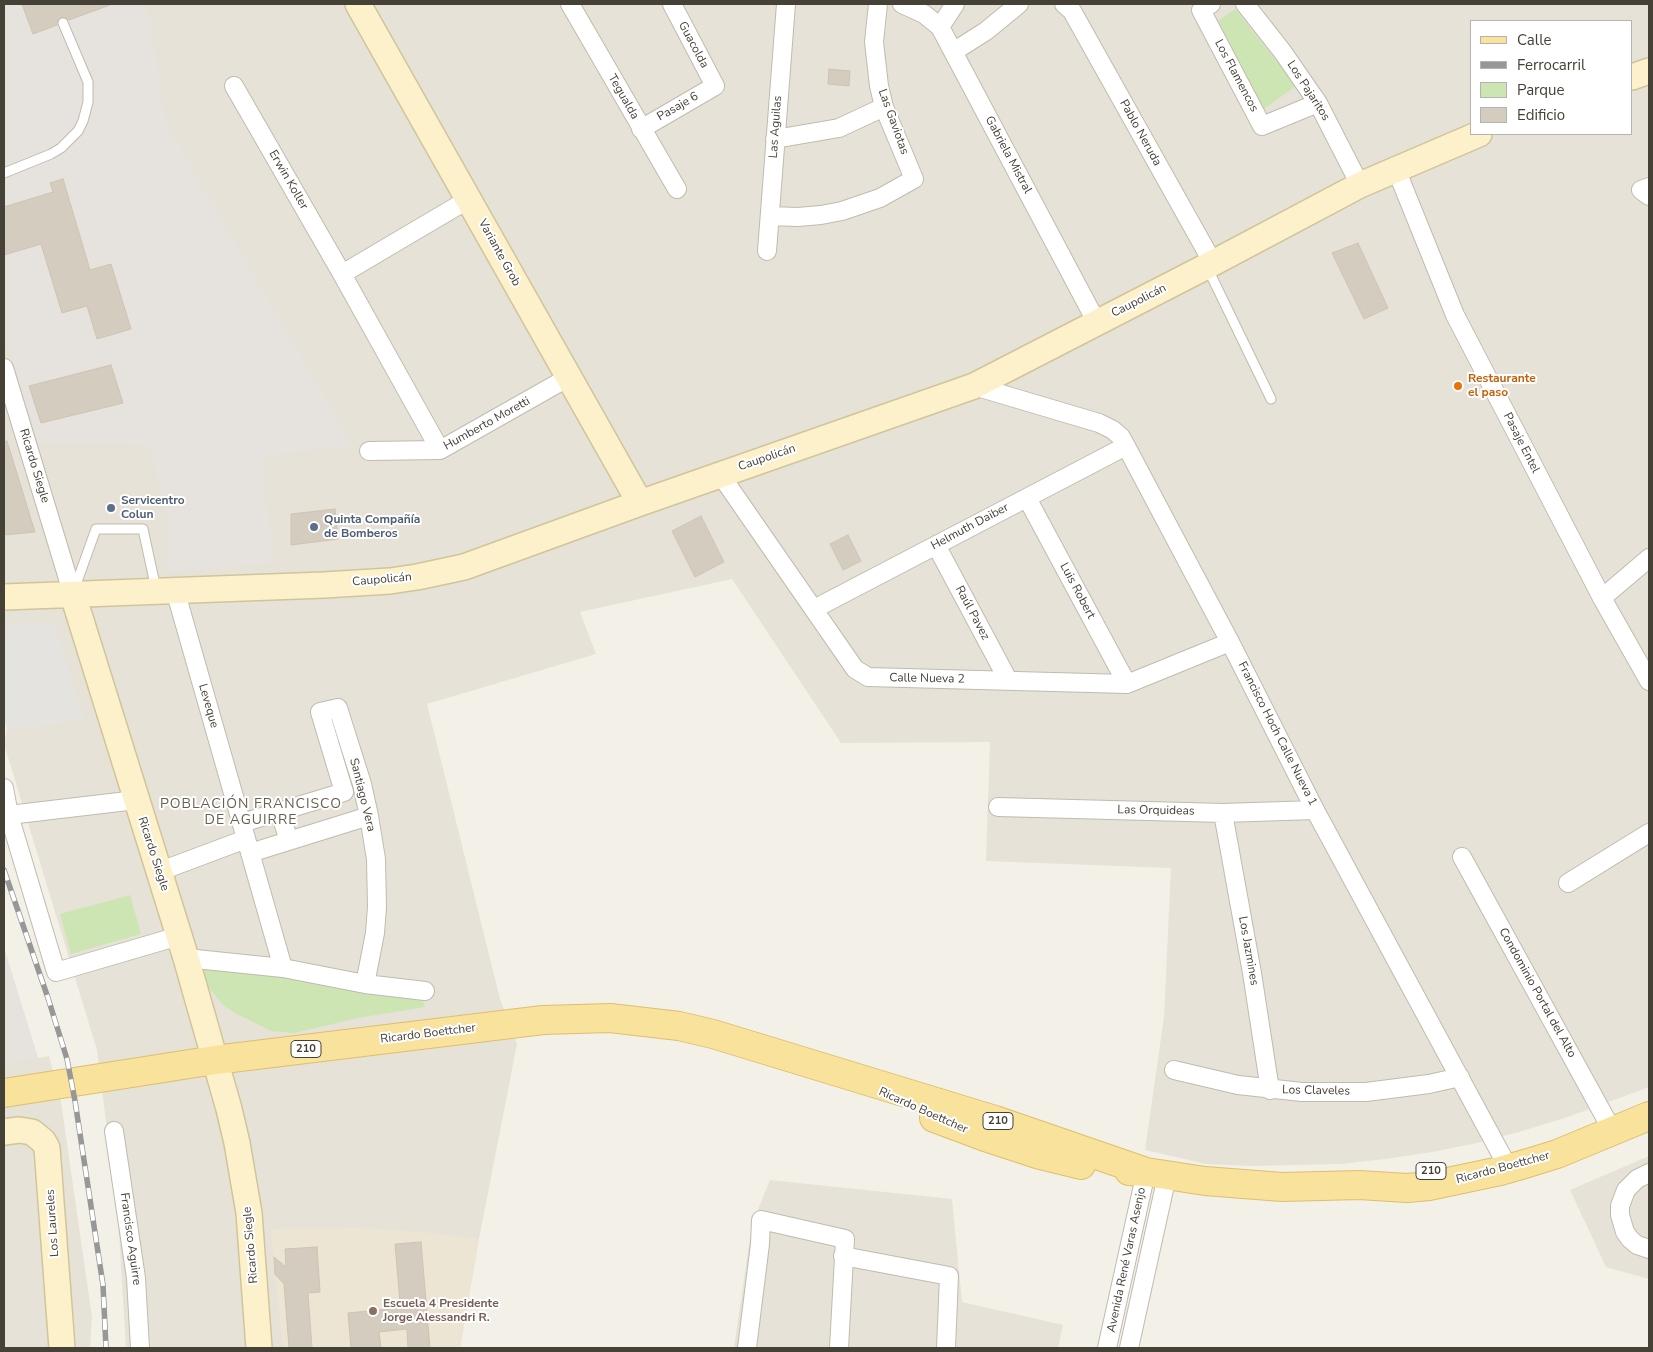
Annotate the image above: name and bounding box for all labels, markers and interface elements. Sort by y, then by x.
street label: Guacolda [675,19,711,71]
legend [1470,20,1633,135]
text: Calle [1517,30,1552,50]
street label: Los Flamencos [1211,37,1261,115]
text: Ferrocarril [1517,55,1585,75]
street label: Los Pajaritos [1283,58,1333,124]
street label: Tegualda [604,72,642,122]
text: Parque [1517,80,1565,100]
street label: Las Gaviotas [874,87,912,157]
street label: Pasaje 6 [655,89,701,125]
street label: Las Aguilas [767,95,785,159]
street label: Pablo Neruda [1116,97,1164,169]
text: Edificio [1517,105,1565,125]
street label: Gabriela Mistral [982,114,1034,196]
street label: Erwin Koller [265,148,311,212]
street label: Variante Grob [475,217,523,289]
street label: Caupolicán [1109,281,1169,321]
place label: Restaurante el paso [1468,372,1536,400]
marker: Restaurante el paso [1452,380,1464,392]
street label: Humberto Moretti [441,394,533,454]
street label: Pasaje Entel [1500,410,1542,476]
street label: Ricardo Siegle [16,427,52,505]
street label: Caupolicán [736,441,798,475]
place label: Servicentro Colun [121,494,185,522]
street label: Helmuth Daiber [929,500,1011,554]
marker: Servicentro Colun [105,502,117,514]
place label: Quinta Compañía de Bomberos [324,513,420,541]
marker: Quinta Compañía de Bomberos [308,521,320,533]
street label: Luis Robert [1056,560,1098,622]
street label: Caupolicán [352,570,412,590]
street label: Raúl Pavez [952,583,992,643]
street label: Francisco Hoch Calle Nueva 1 [1234,660,1320,808]
street label: Calle Nueva 2 [889,671,965,687]
street label: Leveque [195,682,221,730]
street label: Santiago Vera [346,757,378,833]
district label: POBLACIÓN FRANCISCO DE AGUIRRE [158,797,344,830]
street label: Las Orquideas [1117,803,1195,819]
street label: Ricardo Siegle [134,815,172,893]
street label: Los Jazmines [1235,915,1261,987]
street label: Condominio Portal del Alto [1495,926,1579,1060]
street label: Ricardo Boettcher [379,1021,477,1047]
road number: 210 [291,1040,321,1058]
street label: Los Claveles [1282,1083,1350,1099]
street label: Ricardo Boettcher [876,1085,970,1137]
road number: 210 [983,1112,1013,1130]
street label: Ricardo Boettcher [1455,1149,1551,1187]
road number: 210 [1416,1162,1446,1180]
street label: Avenida René Varas Asenjo [1105,1186,1149,1334]
street label: Los Laureles [43,1189,63,1257]
street label: Francisco Aguirre [116,1192,144,1286]
street label: Ricardo Siegle [240,1206,262,1284]
place label: Escuela 4 Presidente Jorge Alessandri R. [383,1297,499,1325]
marker: Escuela 4 Presidente Jorge Alessandri R. [367,1305,379,1317]

